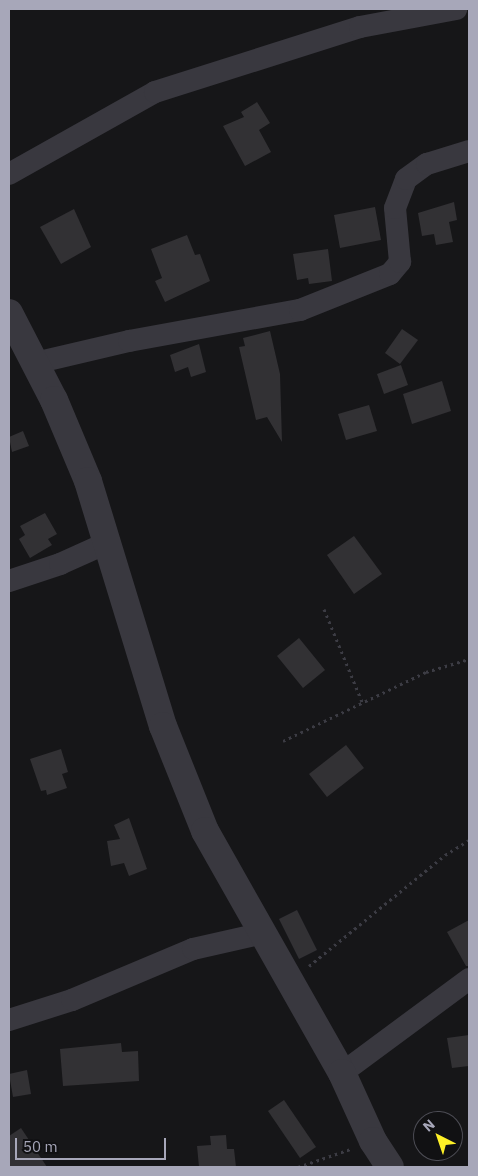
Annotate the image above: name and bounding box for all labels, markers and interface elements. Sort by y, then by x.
north arrow [413,1111,463,1161]
text: N [419,1115,439,1136]
scale bar [18,1128,169,1160]
text: 50 m [23,1137,58,1156]

